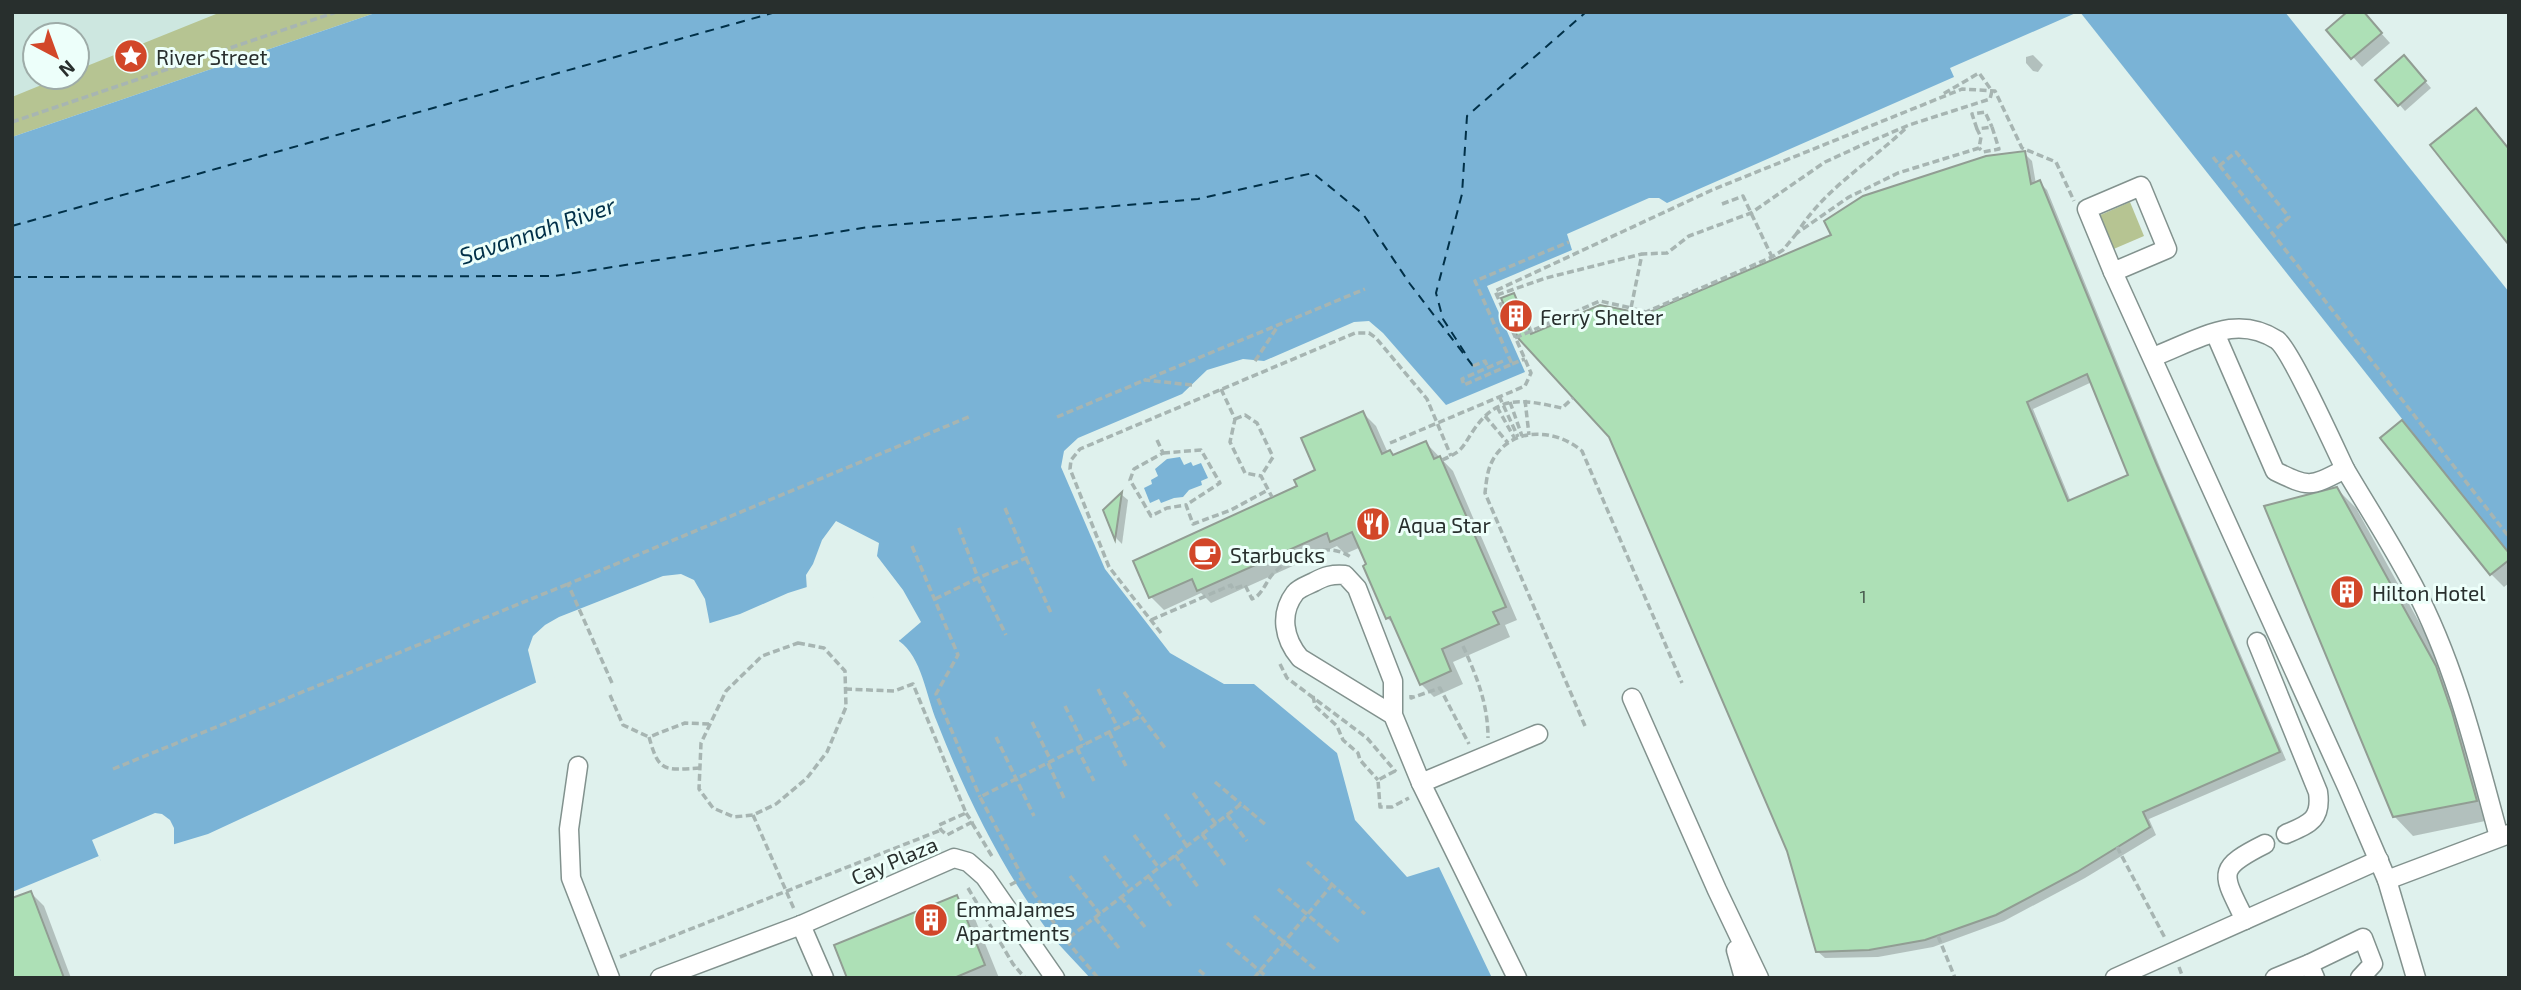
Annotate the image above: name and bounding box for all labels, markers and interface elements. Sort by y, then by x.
north arrow [21,21,91,91]
place icon: River Street [112,37,150,75]
place label: River Street [156,44,268,69]
text: N [55,56,80,82]
water label: Savannah River [455,190,620,270]
building icon: Ferry Shelter [1497,297,1535,335]
place label: Ferry Shelter [1540,304,1664,329]
restaurant icon: Aqua Star [1354,505,1392,543]
place label: Aqua Star [1398,512,1491,537]
cafe icon: Starbucks [1186,535,1224,573]
place label: Starbucks [1230,542,1325,567]
building icon: Hilton Hotel [2328,573,2366,611]
place label: Hilton Hotel [2372,580,2486,605]
house number: 1 [1859,585,1867,607]
street label: Cay Plaza [847,831,941,889]
place label: EmmaJames Apartments [956,896,1075,945]
building icon: EmmaJames Apartments [912,901,950,939]

